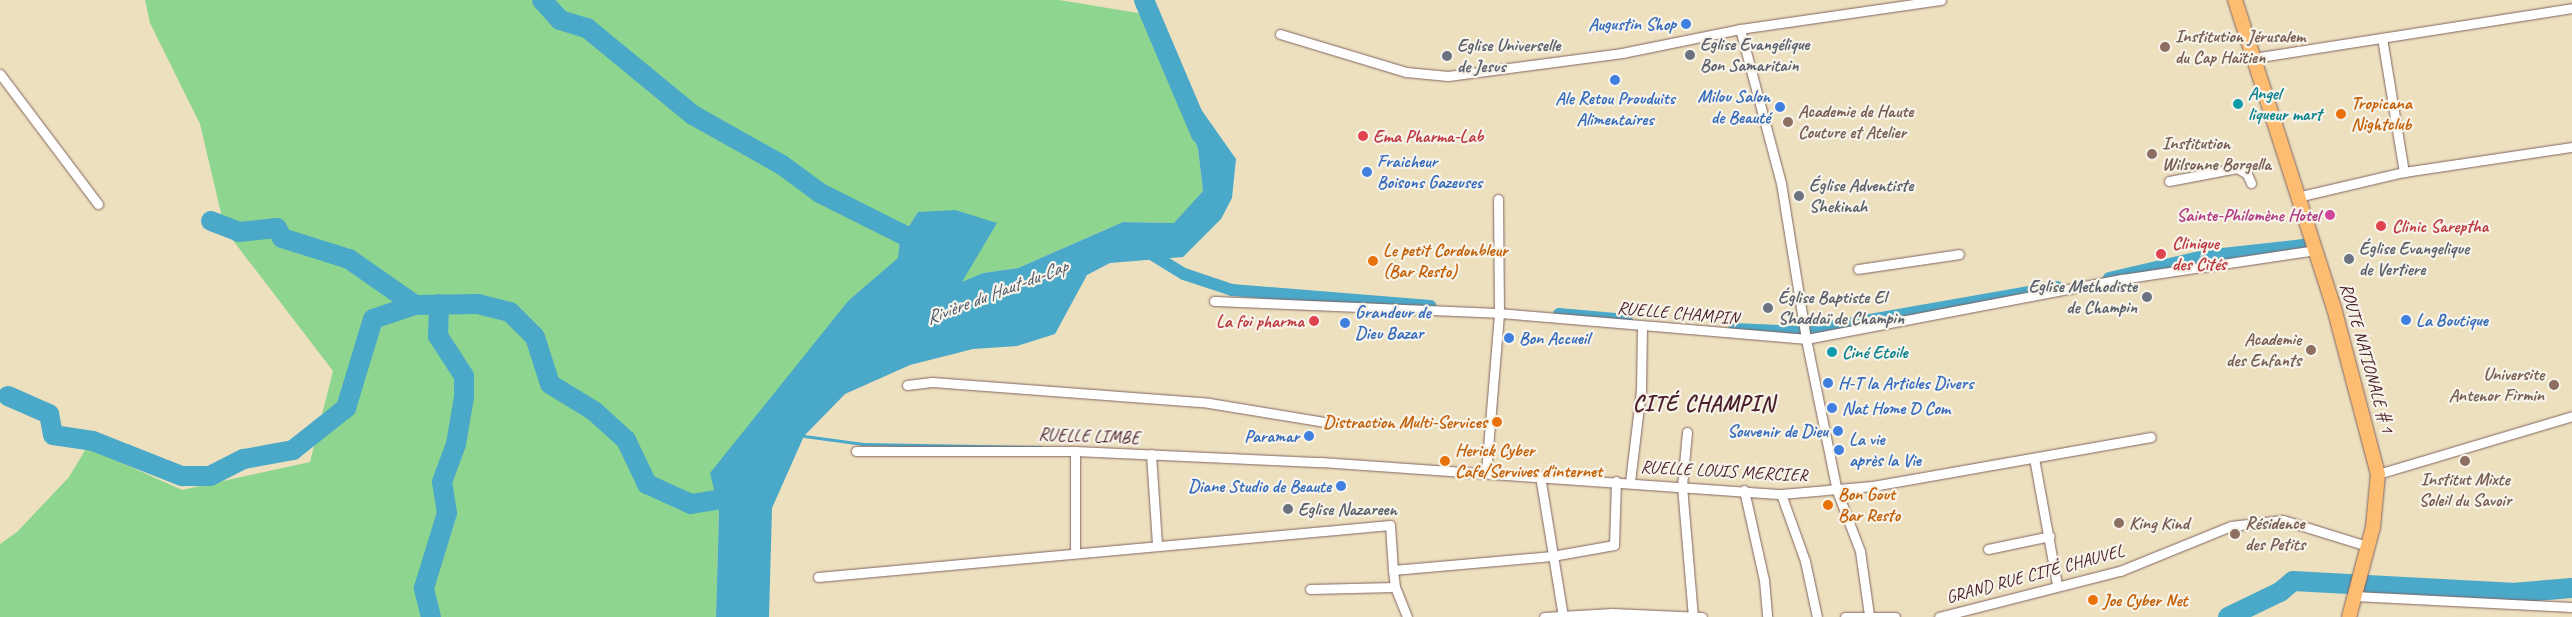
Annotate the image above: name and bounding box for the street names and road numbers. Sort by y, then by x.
street label: ROUTE NATIONALE # 1 [2335,280,2399,436]
street label: RUELLE CHAMPIN [1616,297,1740,329]
street label: RUELLE LIMBE [1038,423,1140,449]
street label: RUELLE LOUIS MERCIER [1640,456,1808,486]
street label: GRAND RUE CITÉ CHAUVEL [1943,540,2127,608]

